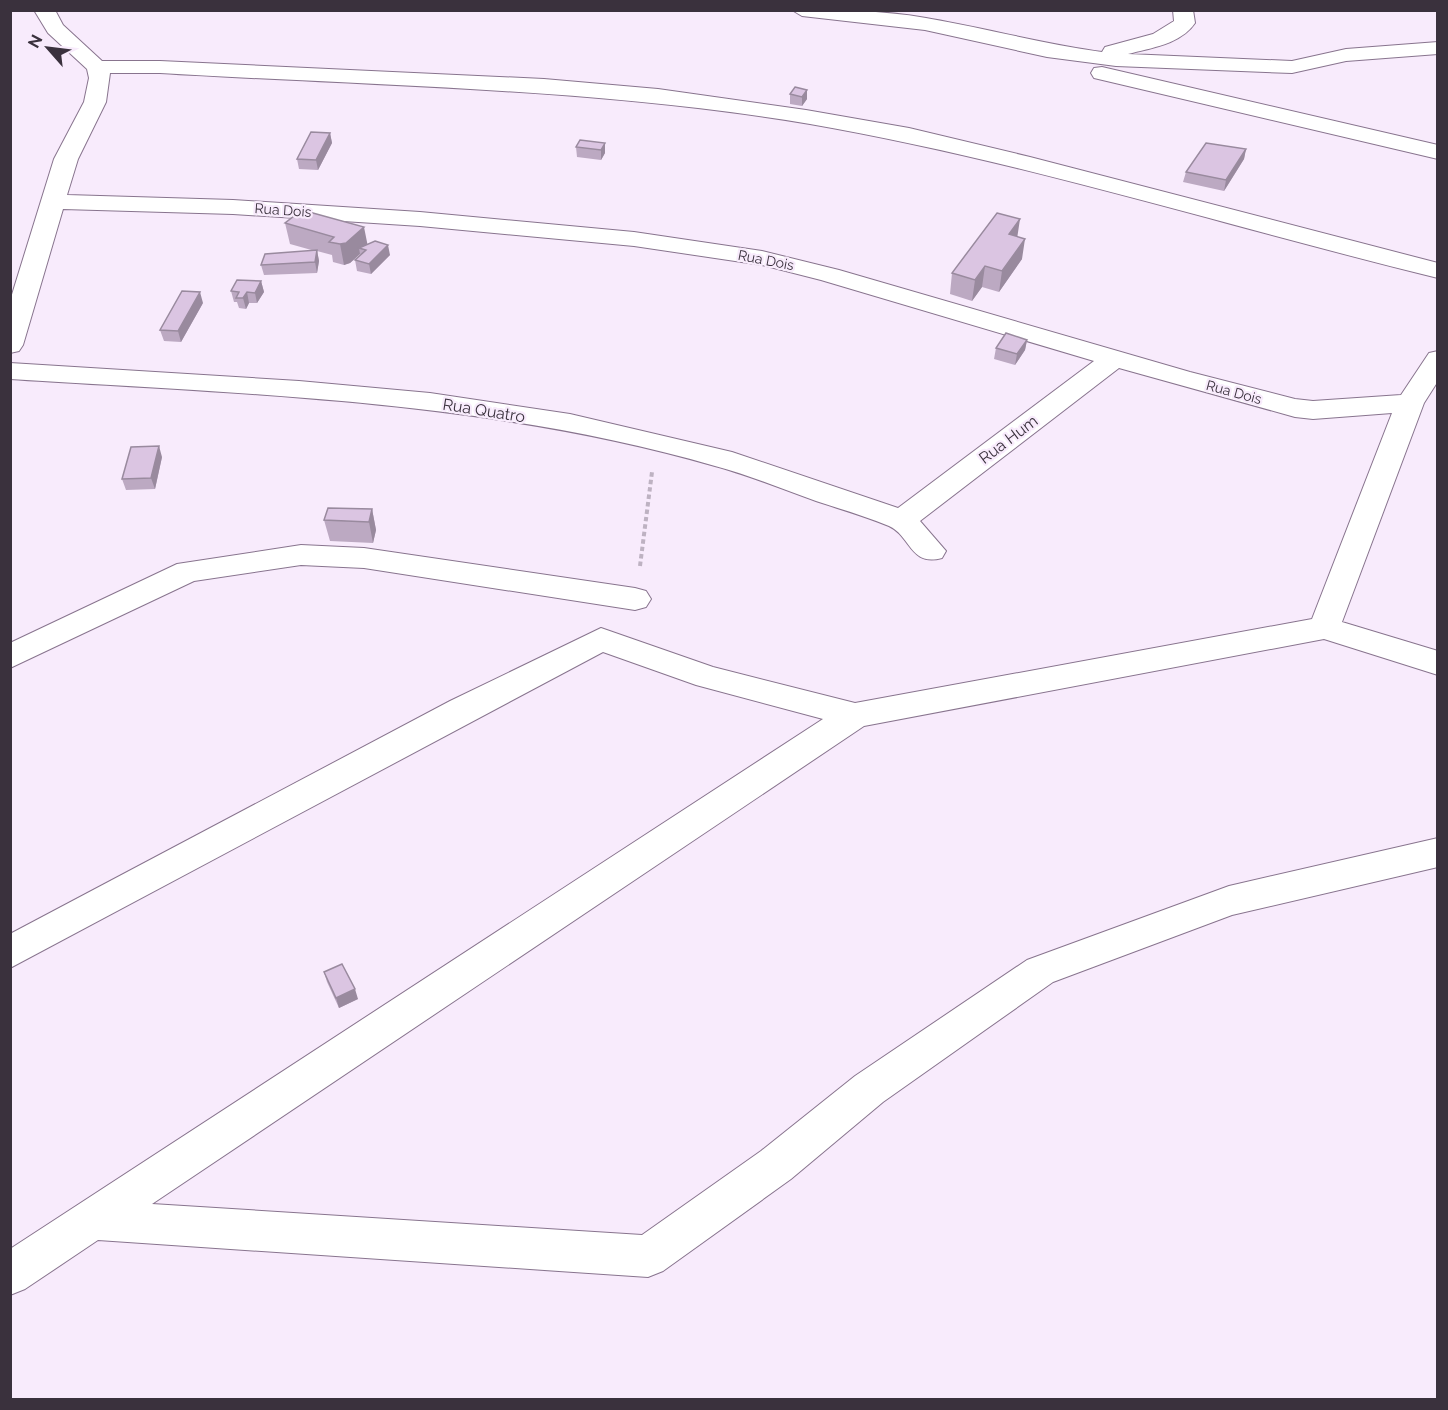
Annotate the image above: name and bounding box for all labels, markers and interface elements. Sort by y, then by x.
north arrow [18,18,78,78]
text: N [24,31,46,51]
street label: Rua Dois [254,200,312,220]
street label: Rua Dois [737,247,796,273]
street label: Rua Dois [1205,377,1264,407]
street label: Rua Quatro [441,395,526,426]
street label: Rua Hum [975,411,1041,468]

